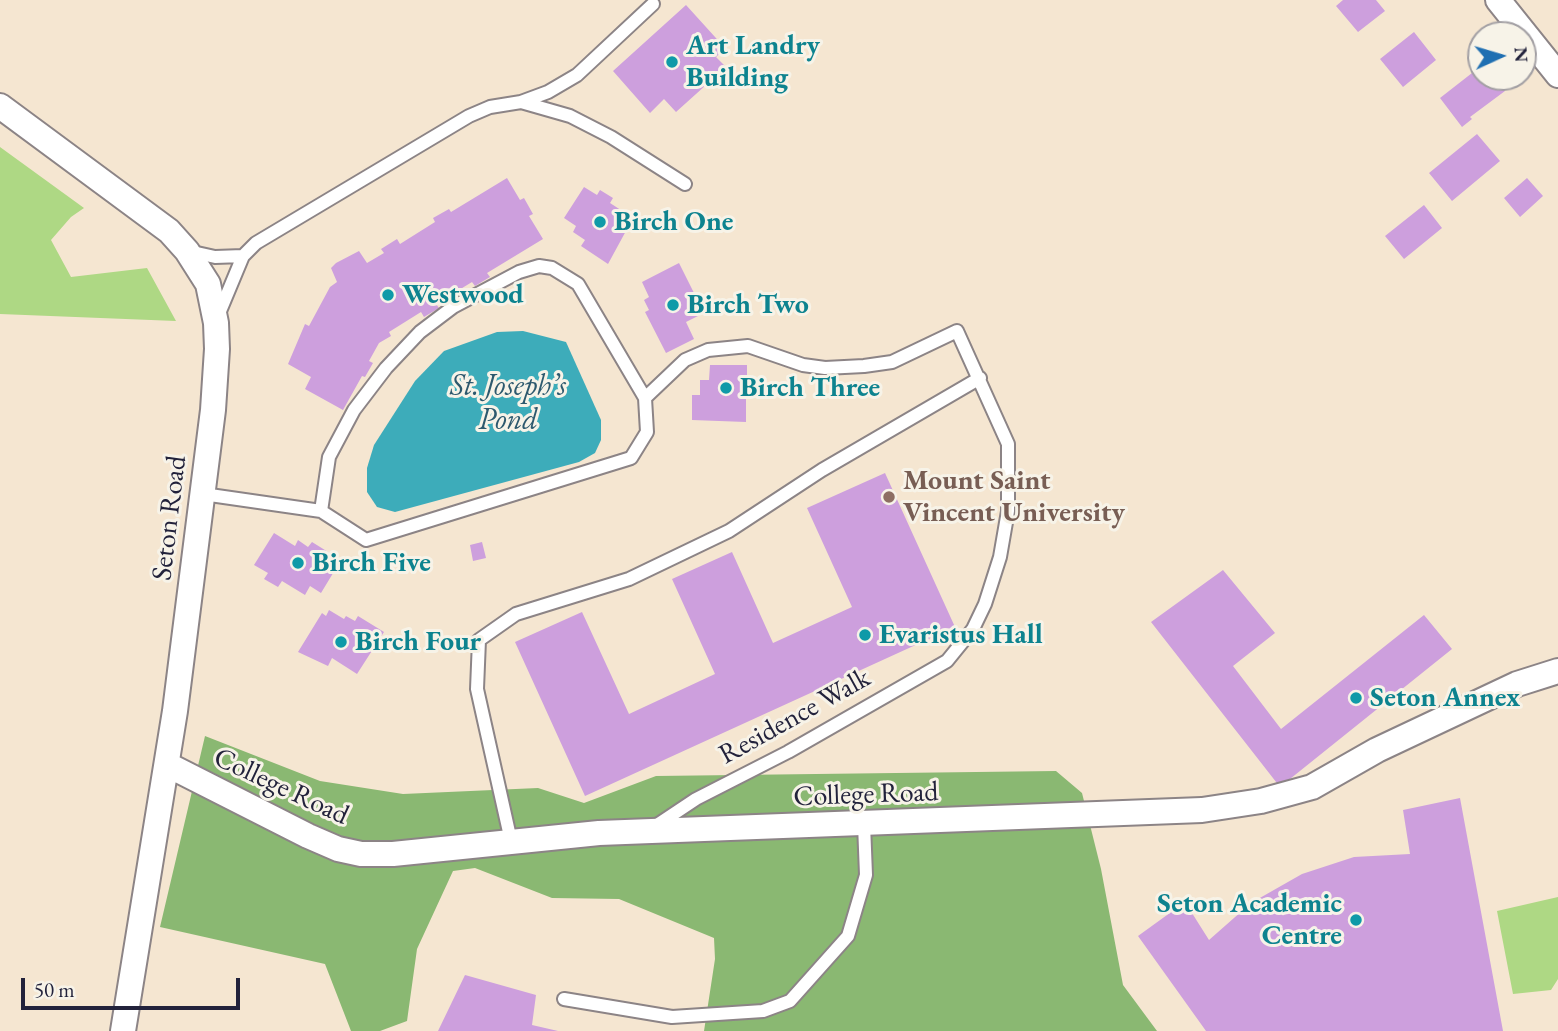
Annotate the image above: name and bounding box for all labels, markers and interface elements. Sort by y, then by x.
north arrow [1467,21,1537,91]
place label: Art Landry Building [686,29,820,95]
text: N [1508,46,1534,63]
marker: Art Landry Building [664,54,680,70]
place label: Birch One [614,205,733,239]
marker: Birch One [592,214,608,230]
place label: Westwood [402,278,524,312]
marker: Westwood [380,287,396,303]
place label: Birch Two [687,288,809,322]
marker: Birch Two [665,297,681,313]
water label: St. Joseph’s Pond [450,369,566,440]
place label: Birch Three [740,371,880,405]
marker: Birch Three [718,380,734,396]
street label: Seton Road [146,454,194,582]
place label: Mount Saint Vincent University [903,464,1125,530]
marker: Mount Saint Vincent University [881,489,897,505]
place label: Birch Five [312,546,431,580]
marker: Birch Five [290,555,306,571]
place label: Evaristus Hall [879,618,1043,652]
place label: Birch Four [355,625,481,659]
marker: Evaristus Hall [857,627,873,643]
marker: Birch Four [333,634,349,650]
street label: Residence Walk [713,662,877,772]
place label: Seton Annex [1370,681,1520,715]
marker: Seton Annex [1348,690,1364,706]
street label: College Road [208,741,354,833]
street label: College Road [793,776,939,814]
place label: Seton Academic Centre [1157,887,1342,953]
marker: Seton Academic Centre [1348,912,1364,928]
scale bar [24,964,243,1008]
text: 50 m [34,976,75,1003]

